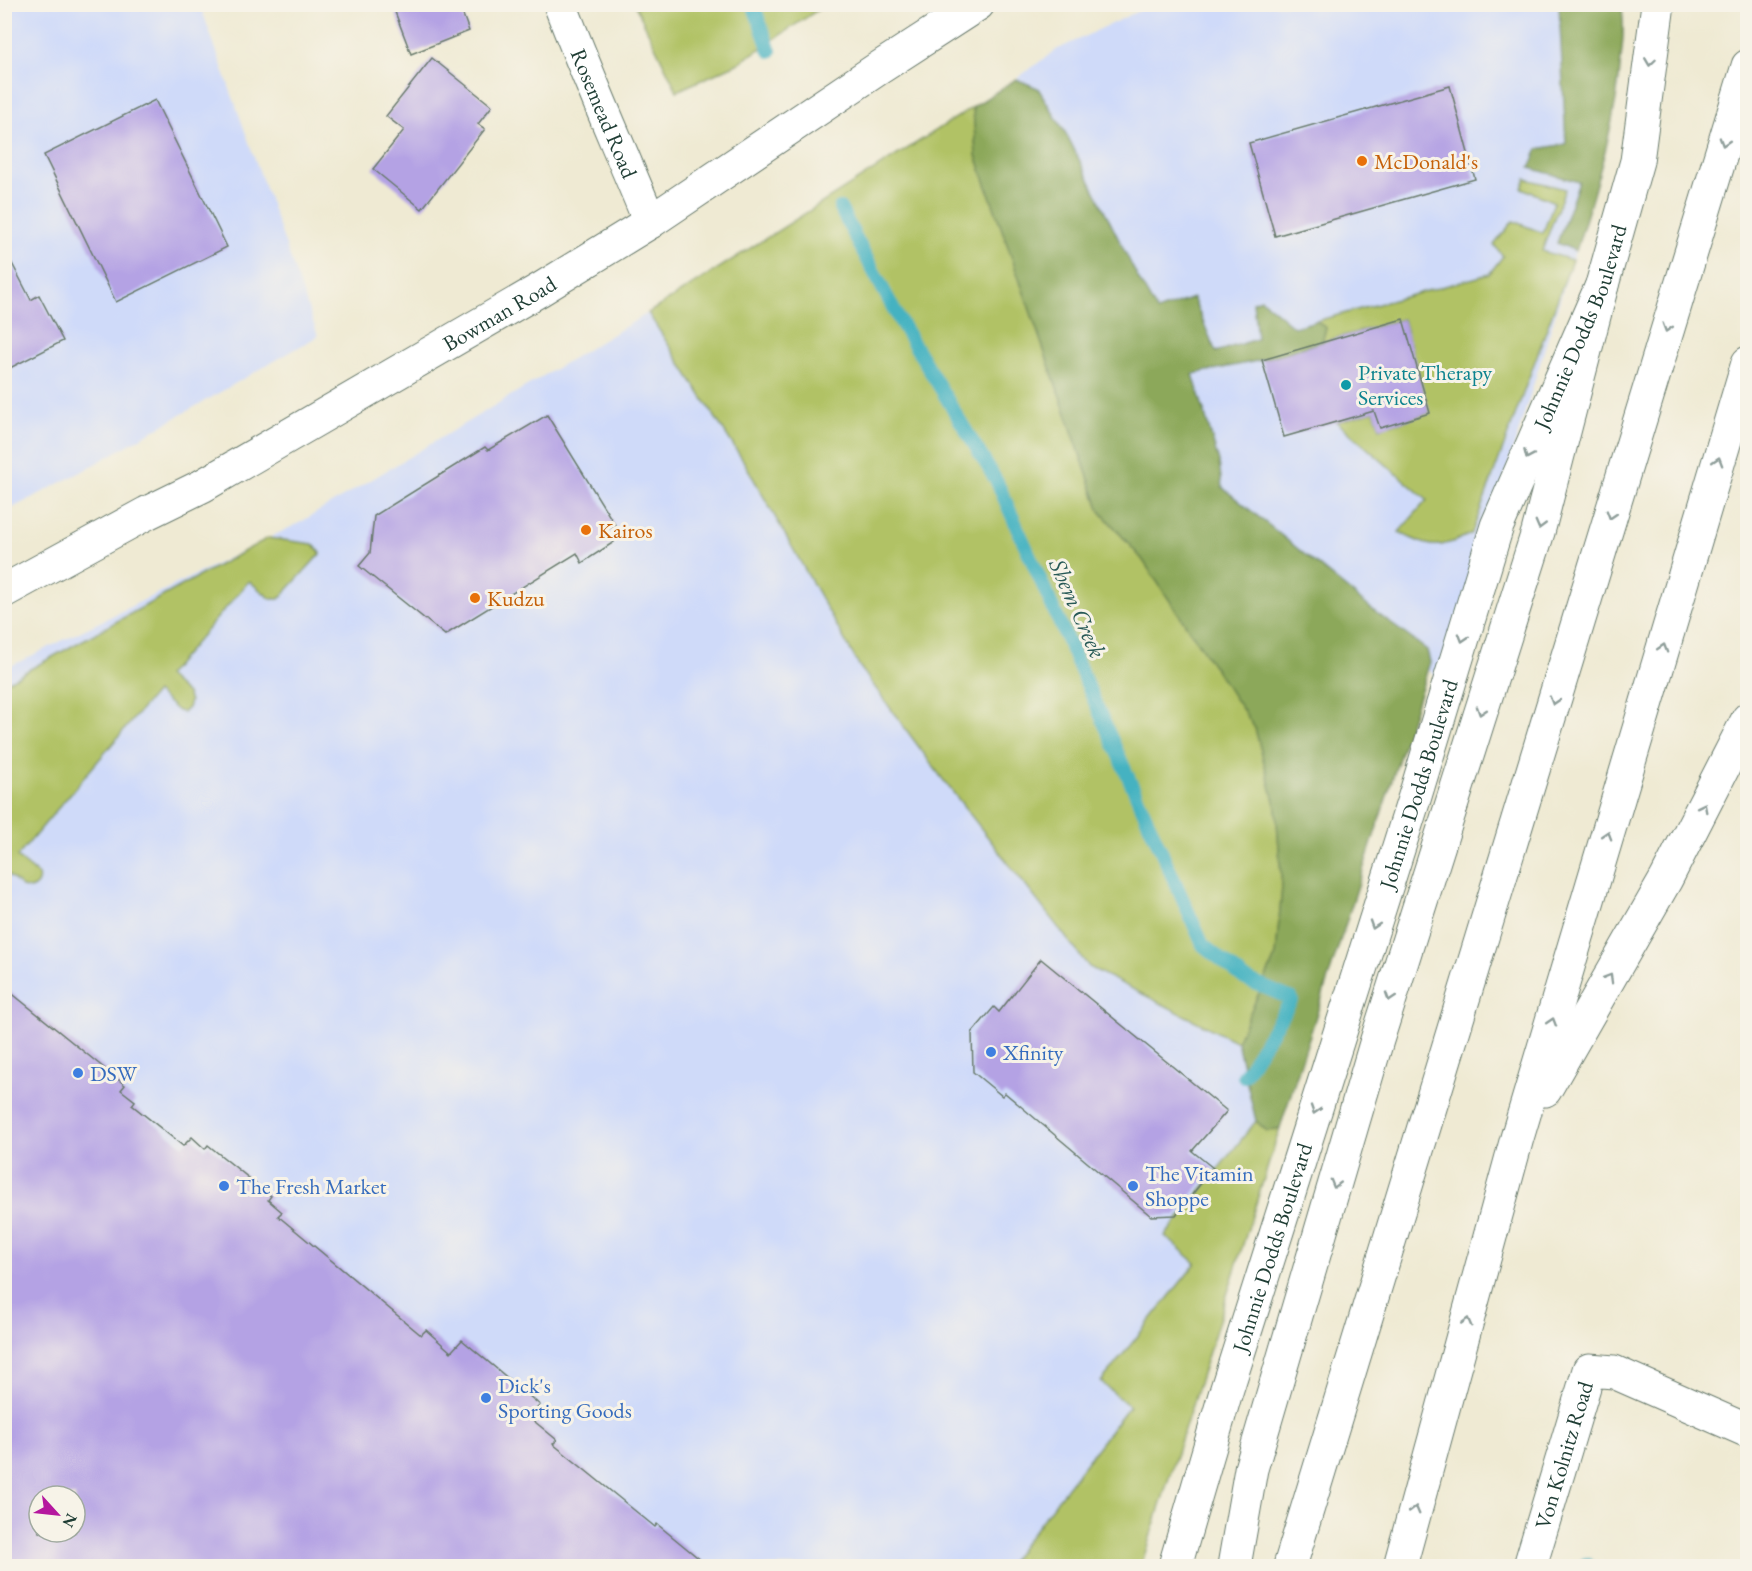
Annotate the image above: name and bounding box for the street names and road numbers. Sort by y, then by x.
street label: Rosemead Road [564,44,645,183]
street label: Johnnie Dodds Boulevard [1526,220,1633,435]
street label: Bowman Road [437,268,562,358]
street label: Johnnie Dodds Boulevard [1371,675,1464,894]
street label: Johnnie Dodds Boulevard [1224,1138,1319,1358]
street label: Von Kolnitz Road [1527,1377,1600,1532]

